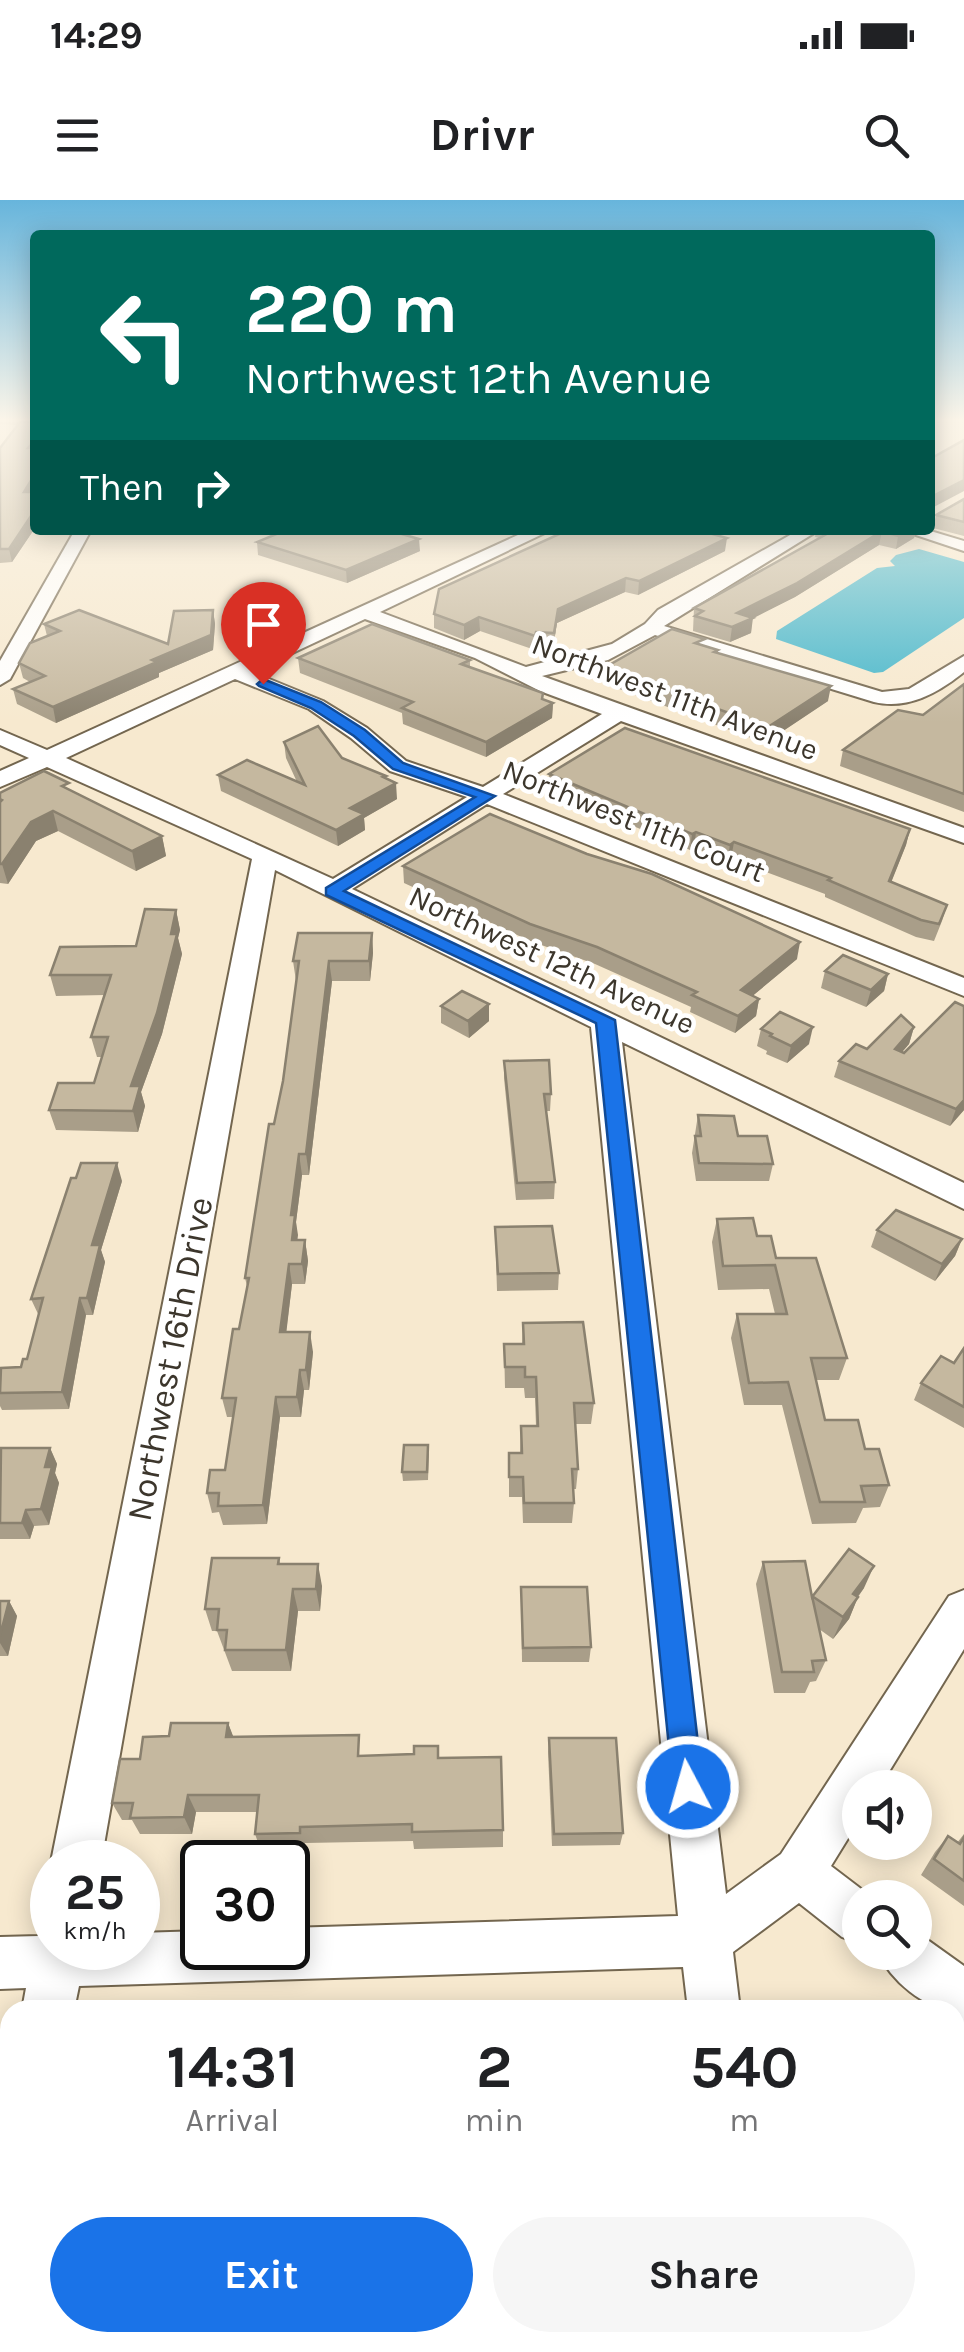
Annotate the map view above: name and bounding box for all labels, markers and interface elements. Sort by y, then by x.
text: 14:29 [50,13,143,58]
icon: menu [50,108,105,163]
icon: search [859,108,914,163]
text: Drivr [430,109,534,161]
text: 220 m [245,268,458,350]
icon: left [80,270,210,400]
text: Northwest 12th Avenue [245,352,712,404]
icon: right [184,460,239,515]
text: Then [80,465,164,510]
pin [221,582,306,685]
icon: arrive [236,597,291,652]
street label: Northwest 11th Avenue [527,626,823,768]
street label: Northwest 11th Court [498,752,770,890]
street label: Northwest 12th Avenue [403,878,701,1042]
street label: Northwest 16th Drive [118,1194,222,1524]
position arrow [636,1735,740,1839]
map controls [842,1770,932,1970]
button: sound [842,1770,932,1860]
speed limit sign: 30 [180,1840,310,1970]
text: 25 [65,1863,125,1922]
button: search [842,1880,932,1970]
text: km/h [63,1916,127,1945]
text: 14:31 [166,2032,298,2102]
text: 2 [476,2032,512,2102]
text: 540 [690,2032,799,2102]
text: Arrival [186,2102,279,2139]
text: min [465,2102,524,2139]
text: m [729,2102,759,2139]
button: Exit [50,2217,473,2332]
button: Share [493,2217,915,2332]

